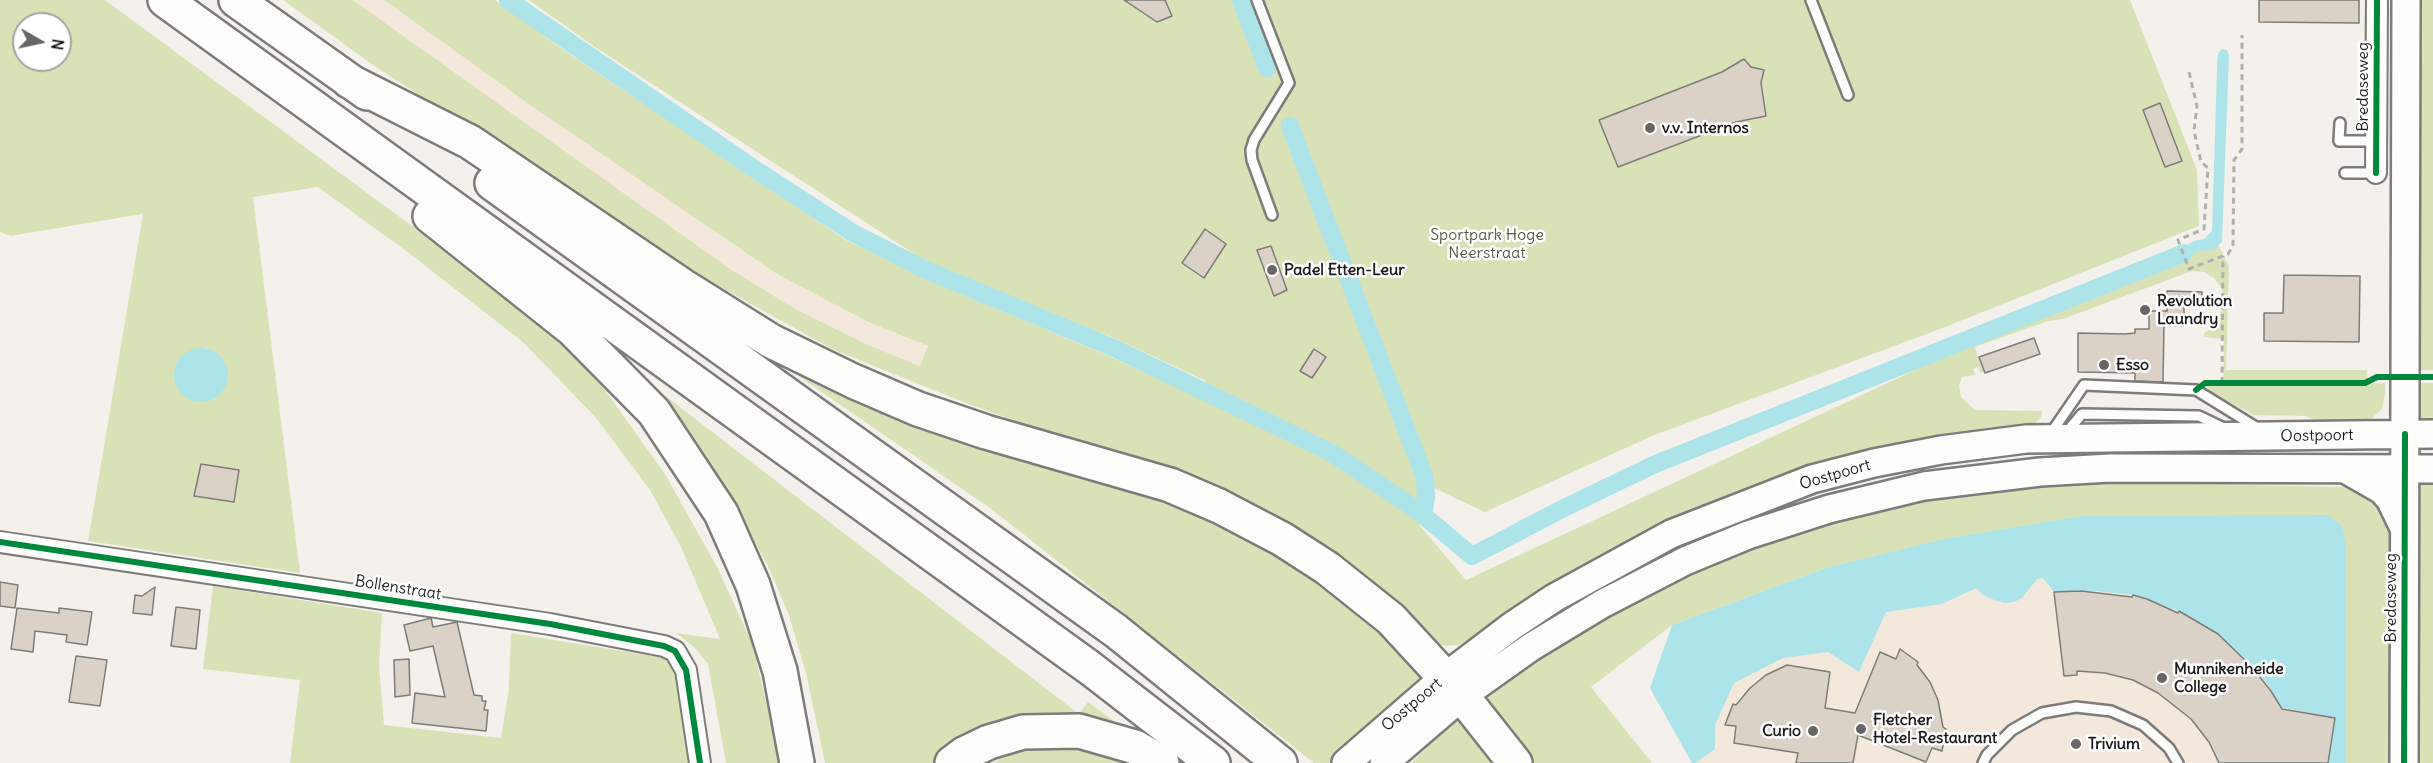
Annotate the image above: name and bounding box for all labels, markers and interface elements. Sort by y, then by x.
north arrow [12,12,72,72]
text: N [47,37,69,52]
street label: Bredaseweg [2353,42,2373,132]
place label: v.v. Internos [1662,118,1749,138]
marker: v.v. Internos [1643,121,1657,135]
park label: Sportpark Hoge Neerstraat [1430,225,1544,263]
place label: Padel Etten-Leur [1284,260,1405,280]
marker: Padel Etten-Leur [1265,263,1279,277]
place label: Revolution Laundry [2157,291,2232,329]
marker: Revolution Laundry [2138,303,2152,317]
place label: Esso [2116,355,2149,375]
marker: Esso [2097,358,2111,372]
street label: Oostpoort [2280,426,2354,446]
street label: Oostpoort [1797,456,1873,494]
street label: Bredaseweg [2381,553,2401,643]
street label: Bollenstraat [353,572,443,604]
place label: Munnikenheide College [2174,659,2284,697]
marker: Munnikenheide College [2155,671,2169,685]
street label: Oostpoort [1378,674,1446,736]
place label: Fletcher Hotel-Restaurant [1873,710,1997,748]
place label: Curio [1762,721,1801,741]
marker: Fletcher Hotel-Restaurant [1854,722,1868,736]
marker: Curio [1806,724,1820,738]
place label: Trivium [2088,734,2140,754]
marker: Trivium [2069,737,2083,751]

